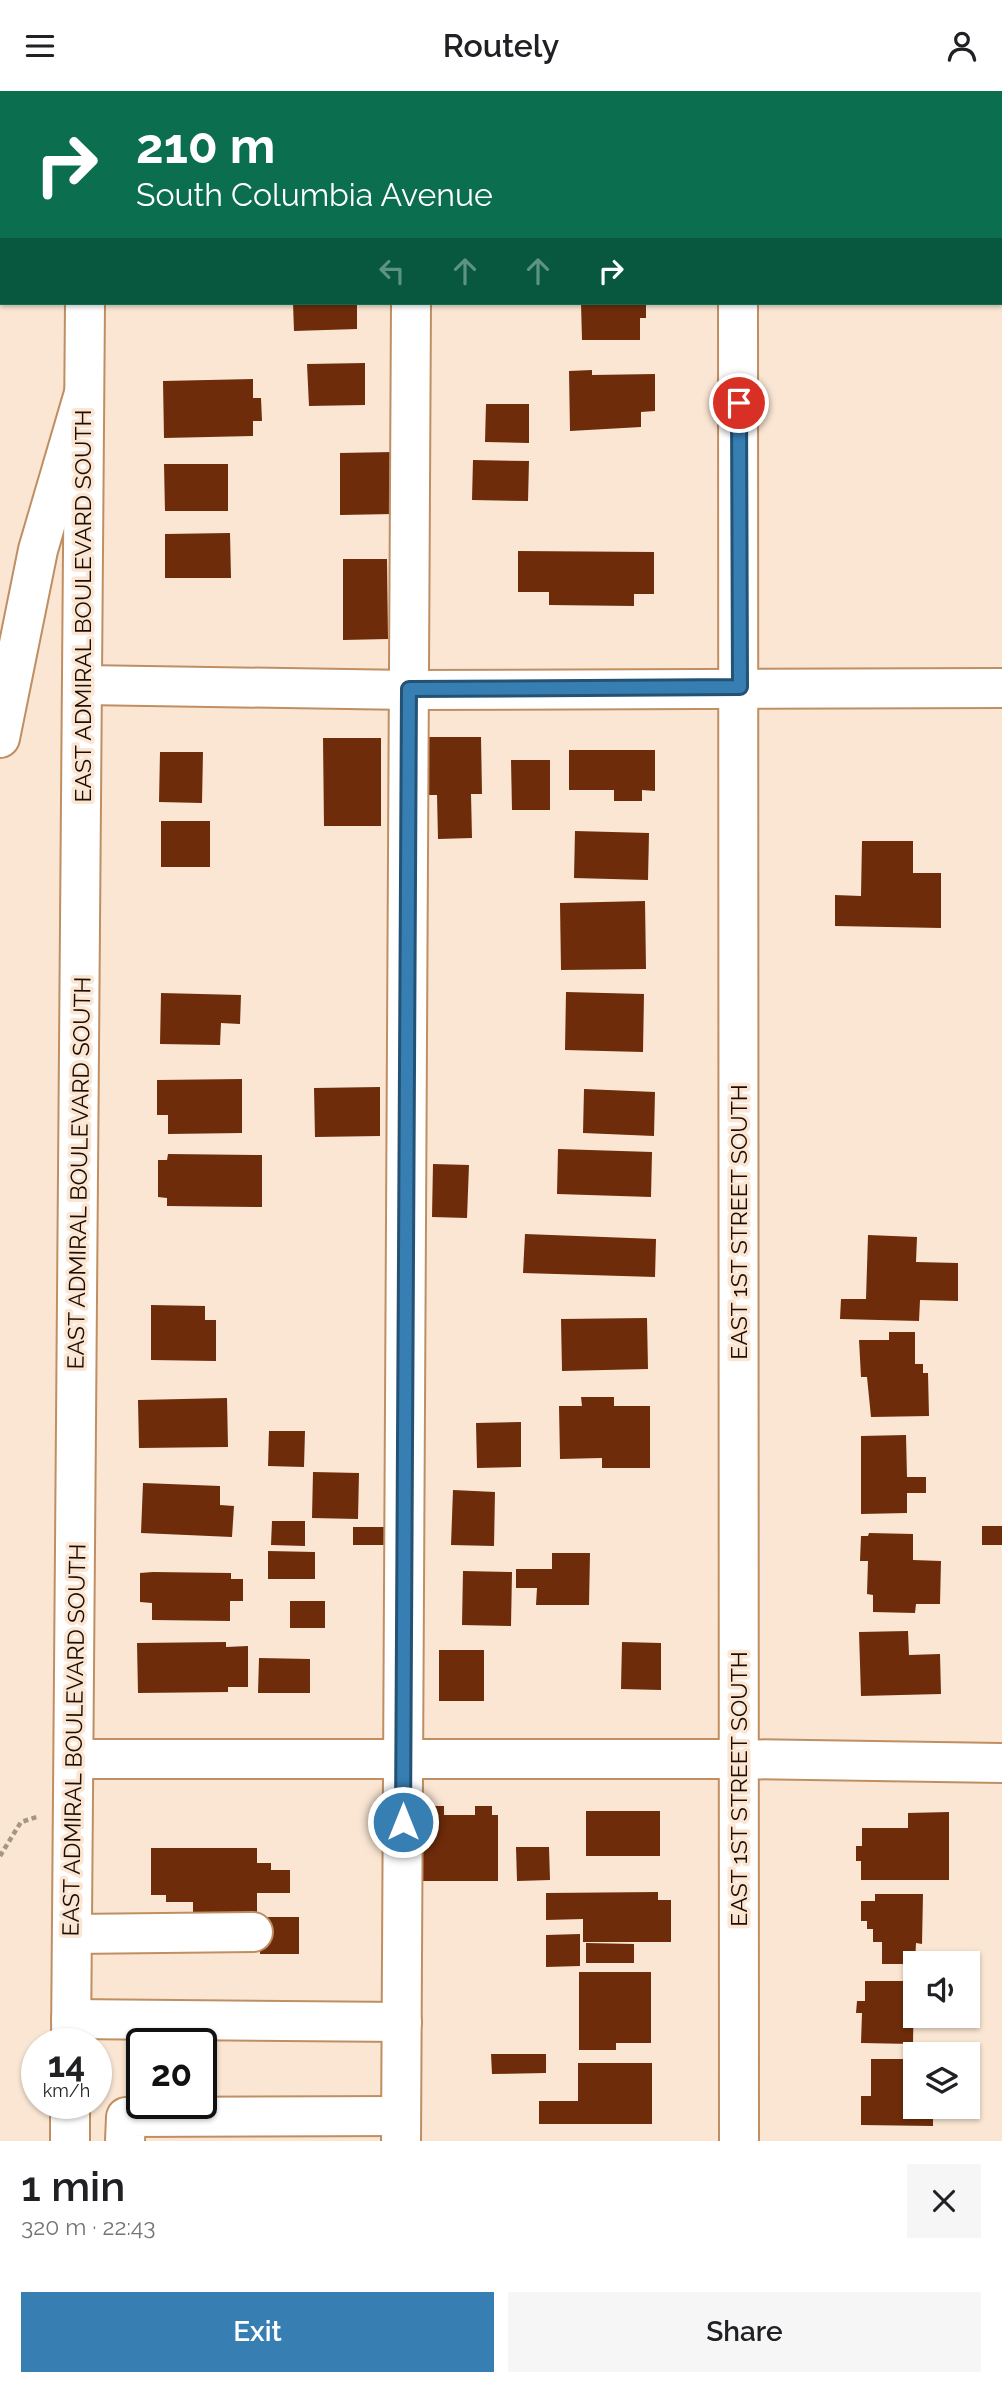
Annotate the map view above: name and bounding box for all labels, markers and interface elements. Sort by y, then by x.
icon: menu [21,27,59,65]
text: Routely [443,27,559,64]
icon: person [943,27,981,65]
text: 210 m [136,117,275,174]
icon: right [21,119,112,210]
text: South Columbia Avenue [136,176,493,213]
icon: left [373,252,411,290]
icon: ahead [446,252,484,290]
icon: ahead [519,252,557,290]
icon: right [592,252,630,290]
pin [709,373,769,433]
icon: arrive [720,384,758,422]
street label: EAST ADMIRAL BOULEVARD SOUTH [69,410,96,802]
street label: EAST ADMIRAL BOULEVARD SOUTH [62,976,95,1370]
street label: EAST 1ST STREET SOUTH [725,1084,752,1360]
street label: EAST ADMIRAL BOULEVARD SOUTH [57,1543,90,1937]
street label: EAST 1ST STREET SOUTH [725,1651,752,1927]
position arrow [366,1785,440,1859]
map controls [903,1951,980,2119]
button: sound [903,1951,980,2028]
speed limit sign: 20 [126,2028,217,2119]
button: layers [903,2042,980,2119]
text: 14 [48,2044,85,2085]
text: km/h [43,2080,90,2101]
text: 1 min [21,2162,125,2211]
button: close [907,2164,981,2238]
text: 320 m · 22:43 [21,2213,156,2240]
button: Exit [21,2292,494,2372]
button: Share [508,2292,981,2372]

